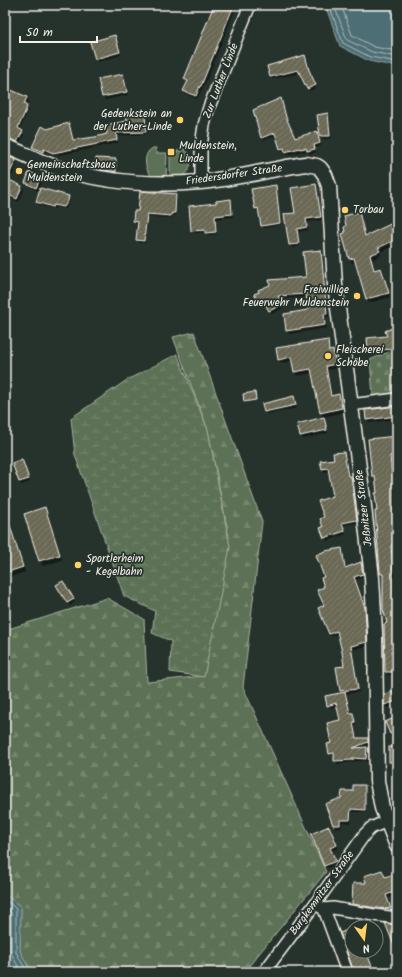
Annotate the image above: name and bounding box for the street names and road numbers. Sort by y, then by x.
street label: Zur Luther Linde [198,41,244,121]
street label: Friedersdorfer Straße [185,159,283,191]
street label: Jeßnitzer Straße [350,468,378,548]
street label: Burgkemnitzer Straße [285,847,359,939]

